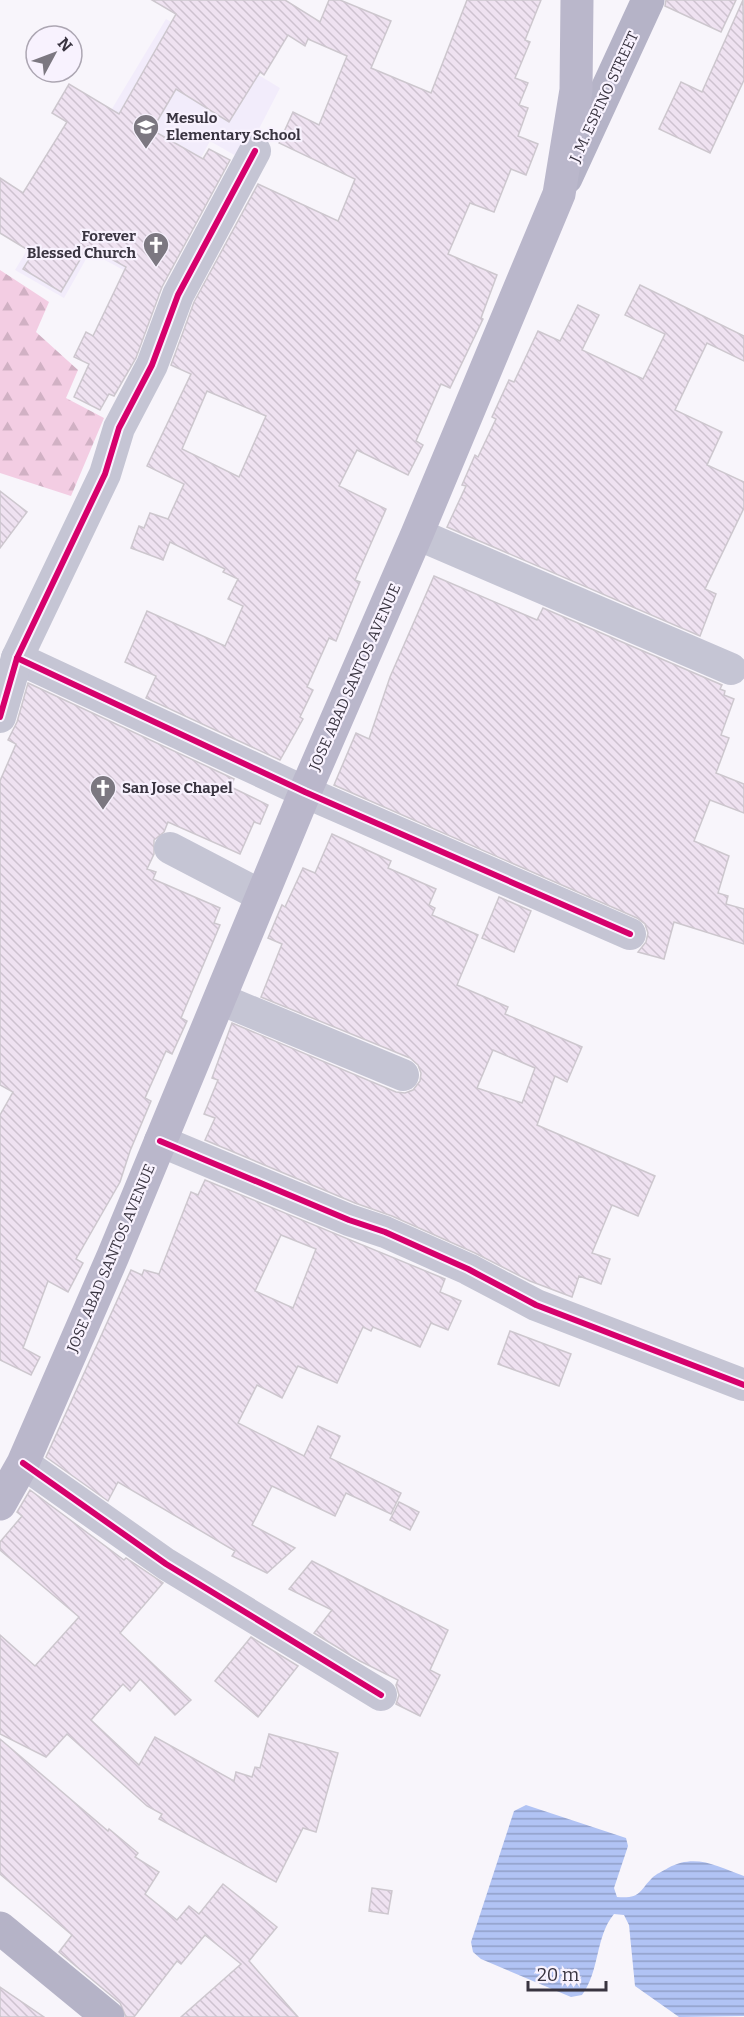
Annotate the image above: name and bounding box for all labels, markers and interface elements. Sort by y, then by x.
north arrow [24,24,84,84]
street label: J. M. ESPINO STREET [565,29,642,166]
text: N [54,34,76,55]
place label: Mesulo Elementary School [166,109,301,144]
school or university icon: Mesulo Elementary School [131,112,161,150]
place label: Forever Blessed Church [27,227,136,262]
church icon: Forever Blessed Church [141,230,171,268]
street label: JOSE ABAD SANTOS AVENUE [305,581,404,774]
church icon: San Jose Chapel [88,773,118,811]
place label: San Jose Chapel [122,779,233,797]
street label: JOSE ABAD SANTOS AVENUE [63,1161,159,1356]
scale bar [528,1954,606,1992]
text: 20 m [537,1964,579,1986]

